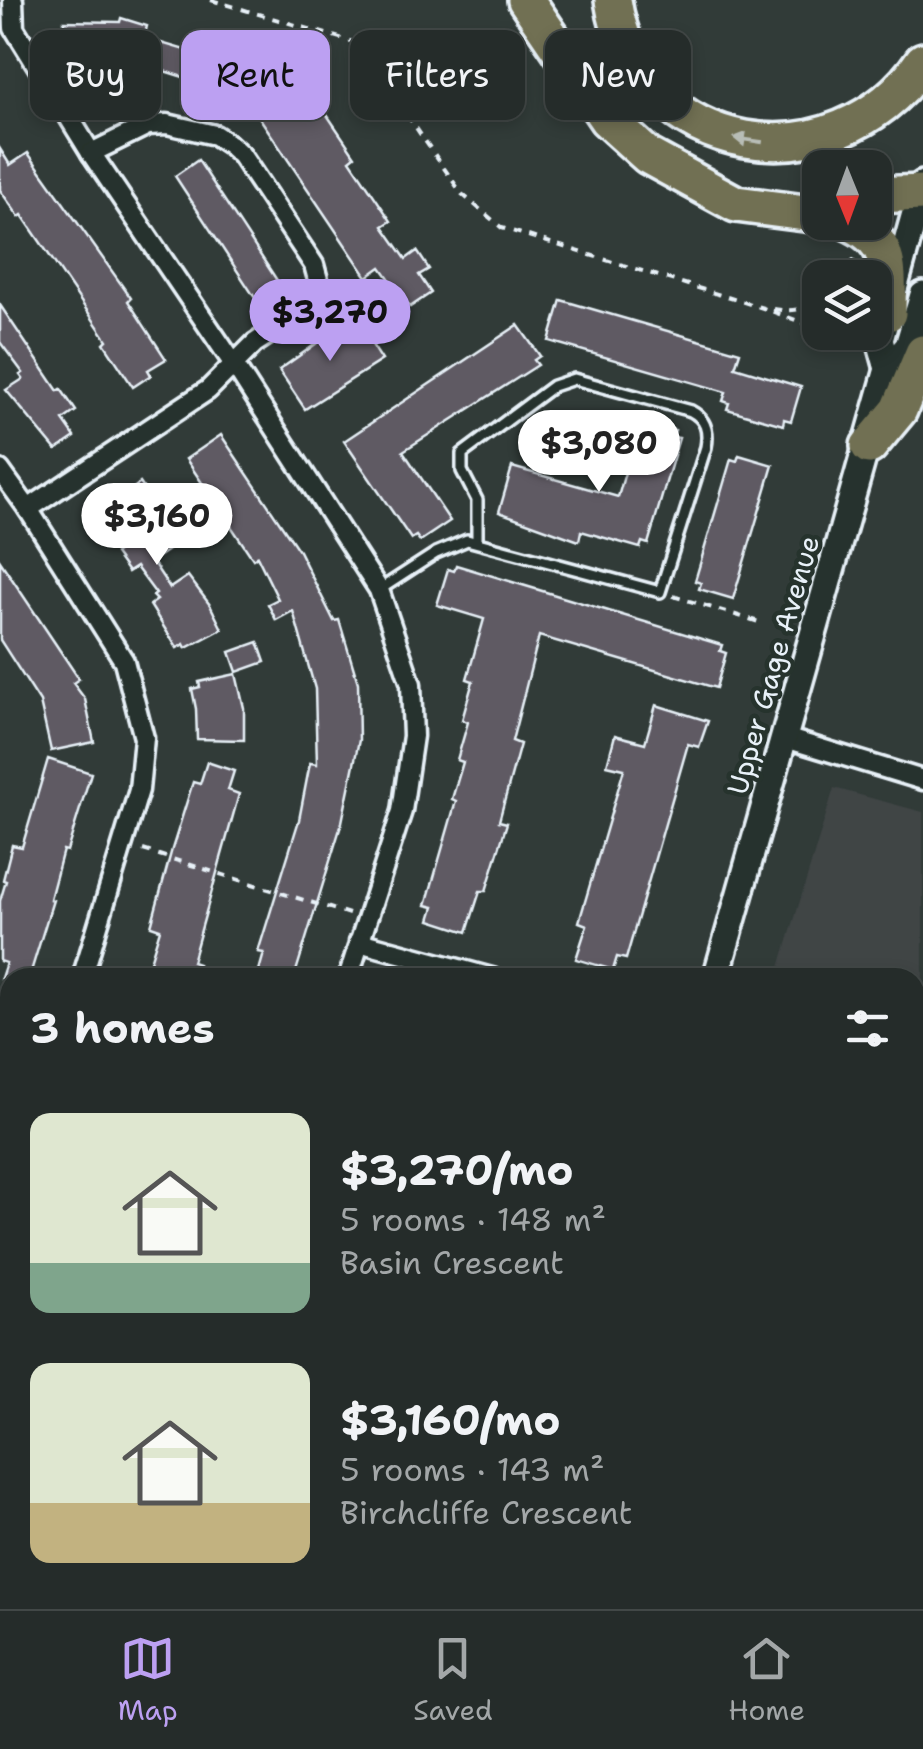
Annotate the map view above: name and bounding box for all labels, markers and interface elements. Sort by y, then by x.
chip: Buy [30,30,161,120]
chip: Rent [181,30,330,120]
chip: Filters [350,30,525,120]
chip: New [545,30,691,120]
one-way arrow [732,132,763,147]
north arrow [802,150,892,240]
map controls [802,150,892,350]
button: layers [802,260,892,350]
pin: $3,270 [249,279,411,364]
text: $3,270 [271,290,389,333]
pin: $3,080 [518,410,680,495]
text: $3,080 [540,421,658,464]
pin: $3,160 [76,483,238,568]
text: $3,160 [103,494,211,537]
street label: Upper Gage Avenue [718,531,828,799]
text: 3 homes [30,1000,215,1056]
icon: filters [840,1001,895,1056]
text: $3,270/mo [340,1142,573,1198]
icon: home [110,1153,230,1273]
text: 5 rooms · 148 m² [340,1198,606,1241]
text: Basin Crescent [340,1241,564,1284]
text: $3,160/mo [340,1392,561,1448]
icon: home [110,1403,230,1523]
text: 5 rooms · 143 m² [340,1448,605,1491]
text: Birchcliffe Crescent [340,1491,632,1534]
tab: Map [118,1631,178,1729]
tab: Saved [413,1631,493,1729]
tab: Home [728,1631,805,1729]

